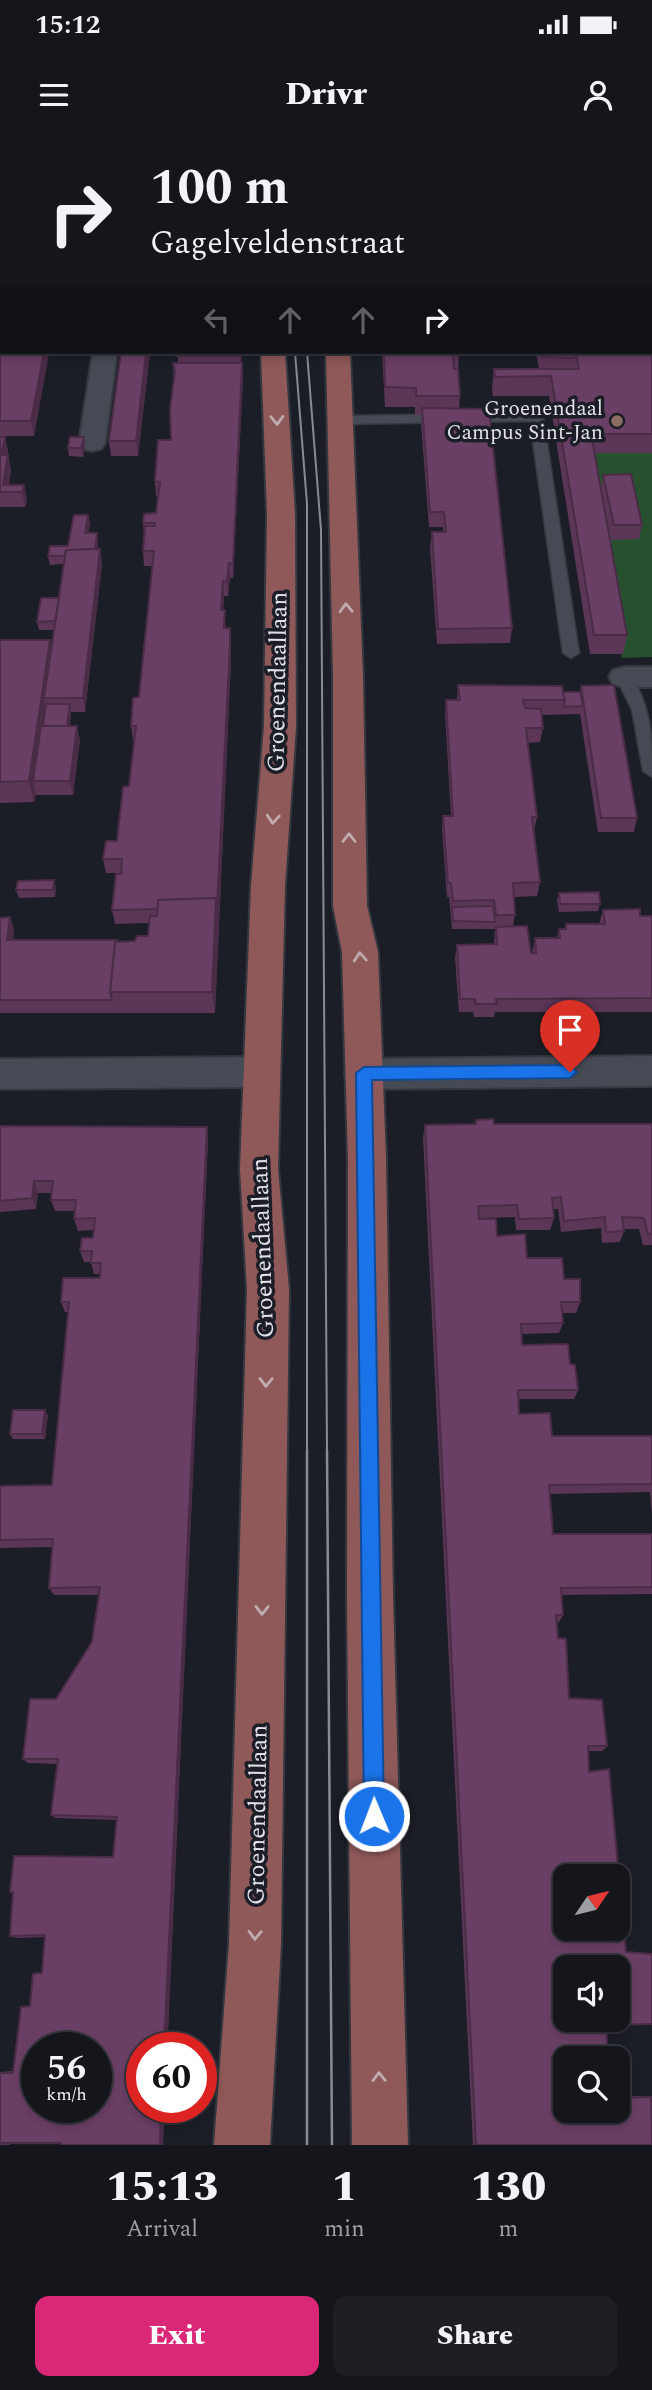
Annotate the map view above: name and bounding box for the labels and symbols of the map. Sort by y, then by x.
place label: Groenendaal Campus Sint-Jan [447,393,603,449]
marker: Groenendaal Campus Sint-Jan [609,413,625,429]
one-way arrow [269,415,284,426]
street label: Groenendaallaan [258,591,298,773]
one-way arrow [338,602,353,613]
one-way arrow [266,813,281,824]
one-way arrow [342,832,357,843]
one-way arrow [353,952,368,963]
pin [540,1000,600,1072]
street label: Groenendaallaan [242,1157,284,1339]
one-way arrow [259,1377,274,1388]
one-way arrow [254,1605,270,1615]
street label: Groenendaallaan [238,1724,278,1906]
position arrow [337,1779,411,1853]
north arrow [553,1864,630,1941]
one-way arrow [247,1930,263,1941]
speed limit sign: 60 [126,2032,217,2123]
one-way arrow [371,2071,387,2082]

